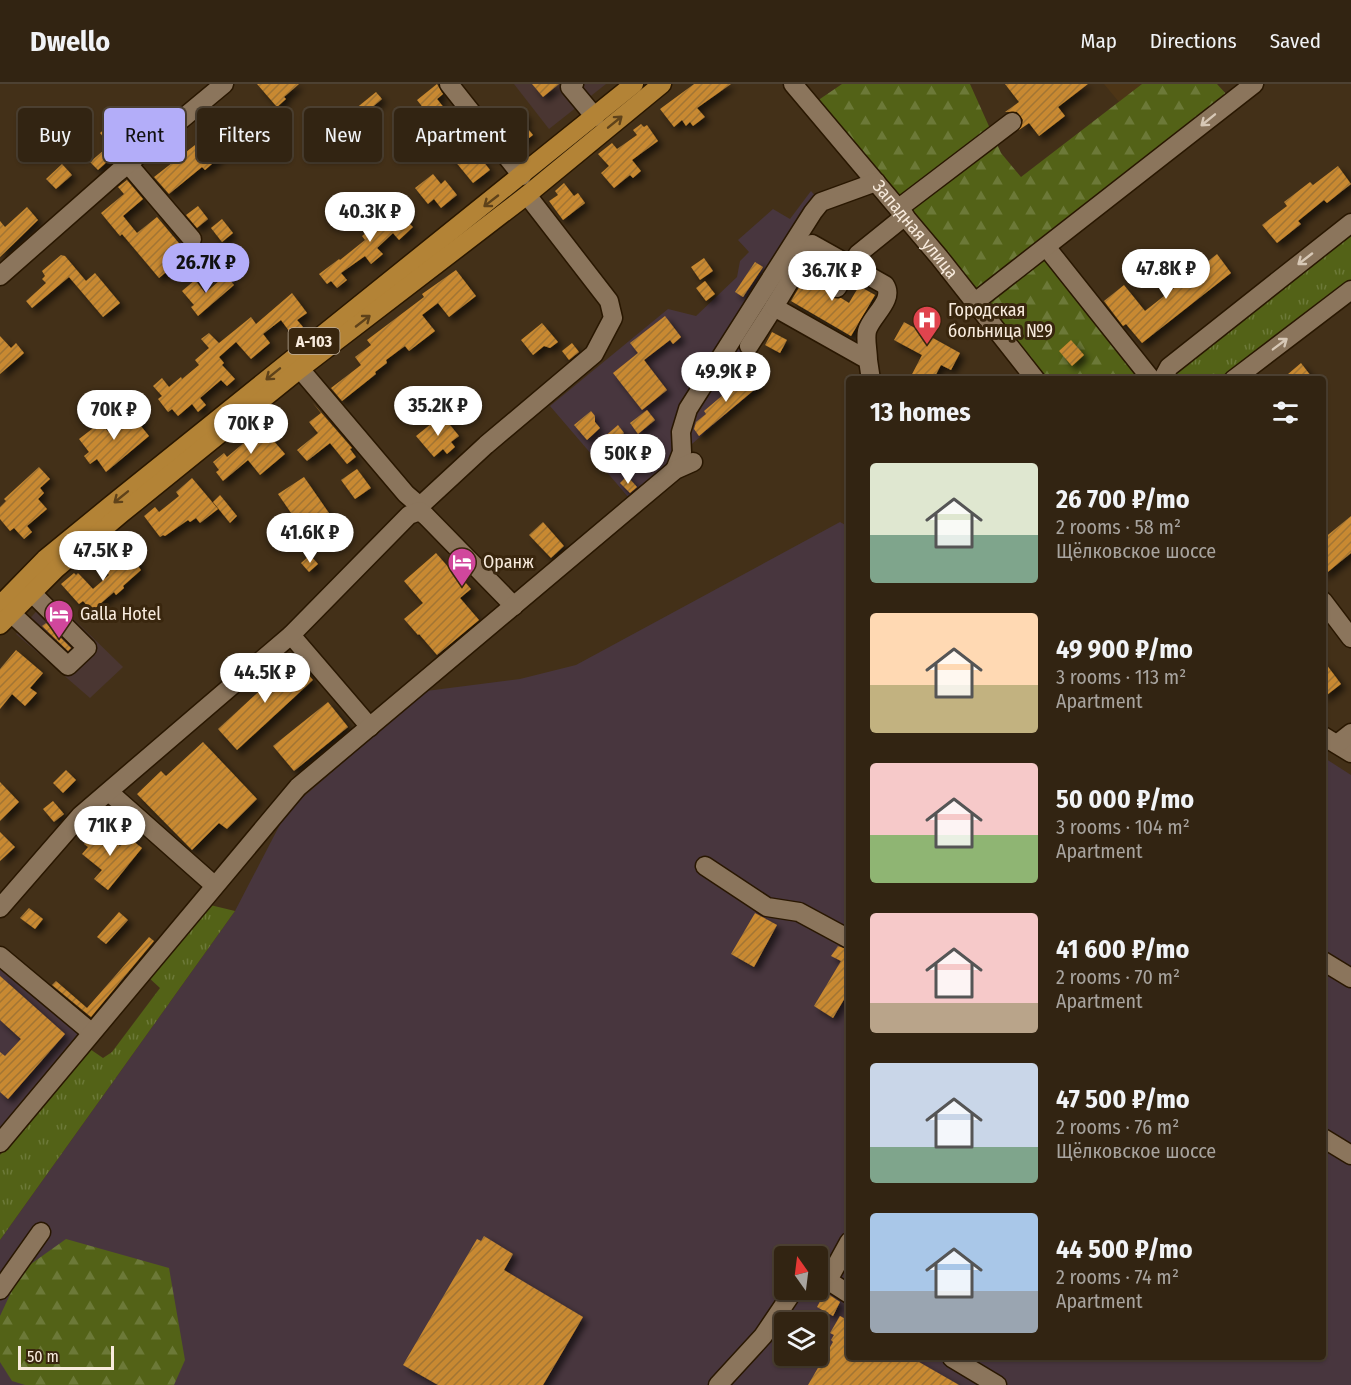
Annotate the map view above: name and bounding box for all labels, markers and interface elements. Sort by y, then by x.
text: Dwello [30,25,110,58]
text: Map [1080,28,1117,54]
text: Directions [1150,28,1237,54]
text: Saved [1270,28,1321,54]
chip: Buy [18,108,92,162]
chip: Rent [104,108,185,162]
chip: Filters [197,108,292,162]
chip: New [304,108,382,162]
chip: Apartment [394,108,527,162]
one-way arrow [1201,113,1216,127]
one-way arrow [607,116,623,129]
street label: Западная улица [868,176,963,283]
pin: 40.3K ₽ [315,192,425,243]
one-way arrow [484,194,500,207]
text: 40.3K ₽ [339,199,401,223]
pin: 26.7K ₽ [151,243,261,294]
pin: 47.8K ₽ [1111,249,1221,300]
text: 26.7K ₽ [176,250,236,274]
pin: 36.7K ₽ [777,251,887,302]
one-way arrow [1297,252,1313,265]
text: 47.8K ₽ [1136,256,1196,280]
text: 36.7K ₽ [802,258,862,282]
place label: Городская больница №9 [948,299,1053,342]
hospital icon: Городская больница №9 [911,304,943,346]
one-way arrow [355,315,371,328]
road number: А-103 [288,328,340,354]
one-way arrow [1272,338,1288,351]
pin: 49.9K ₽ [671,352,781,403]
text: 49.9K ₽ [695,359,757,383]
one-way arrow [265,368,281,381]
pin: 35.2K ₽ [383,386,493,437]
pin: 70K ₽ [72,390,156,441]
text: 35.2K ₽ [408,393,468,417]
icon: filters [1269,396,1302,429]
text: 70K ₽ [91,397,137,421]
text: 13 homes [870,397,971,428]
pin: 70K ₽ [209,404,293,455]
text: 70K ₽ [228,411,274,435]
pin: 50K ₽ [586,434,670,485]
text: 50K ₽ [604,441,652,465]
text: 26 700 ₽/mo [1056,484,1190,515]
icon: home [918,487,990,559]
one-way arrow [113,490,129,503]
pin: 41.6K ₽ [255,513,365,564]
text: 2 rooms · 58 m² [1056,515,1181,539]
text: 41.6K ₽ [281,520,339,544]
pin: 47.5K ₽ [48,531,158,582]
text: 47.5K ₽ [73,538,133,562]
text: Щёлковское шоссе [1056,539,1216,563]
hotel icon: Оранж [446,546,478,588]
place label: Оранж [483,551,534,573]
hotel icon: Galla Hotel [43,598,75,640]
place label: Galla Hotel [80,603,161,625]
text: 49 900 ₽/mo [1056,634,1193,665]
icon: home [918,637,990,709]
pin: 44.5K ₽ [210,653,320,704]
text: 44.5K ₽ [234,660,296,684]
text: 3 rooms · 113 m² [1056,665,1186,689]
text: Apartment [1056,689,1143,713]
text: 50 000 ₽/mo [1056,784,1194,815]
icon: home [918,787,990,859]
pin: 71K ₽ [68,806,152,857]
text: 71K ₽ [88,813,132,837]
text: 3 rooms · 104 m² [1056,815,1190,839]
text: Apartment [1056,839,1143,863]
text: 41 600 ₽/mo [1056,934,1189,965]
icon: home [918,937,990,1009]
text: 2 rooms · 70 m² [1056,965,1180,989]
text: Apartment [1056,989,1143,1013]
text: 47 500 ₽/mo [1056,1084,1190,1115]
icon: home [918,1087,990,1159]
text: 2 rooms · 76 m² [1056,1115,1179,1139]
text: Щёлковское шоссе [1056,1139,1216,1163]
text: 44 500 ₽/mo [1056,1234,1193,1265]
icon: home [918,1237,990,1309]
north arrow [774,1246,828,1300]
map controls [774,1246,828,1366]
text: 2 rooms · 74 m² [1056,1265,1179,1289]
text: Apartment [1056,1289,1143,1313]
button: layers [774,1312,828,1366]
scale bar [18,1343,114,1370]
text: 50 m [27,1347,59,1366]

